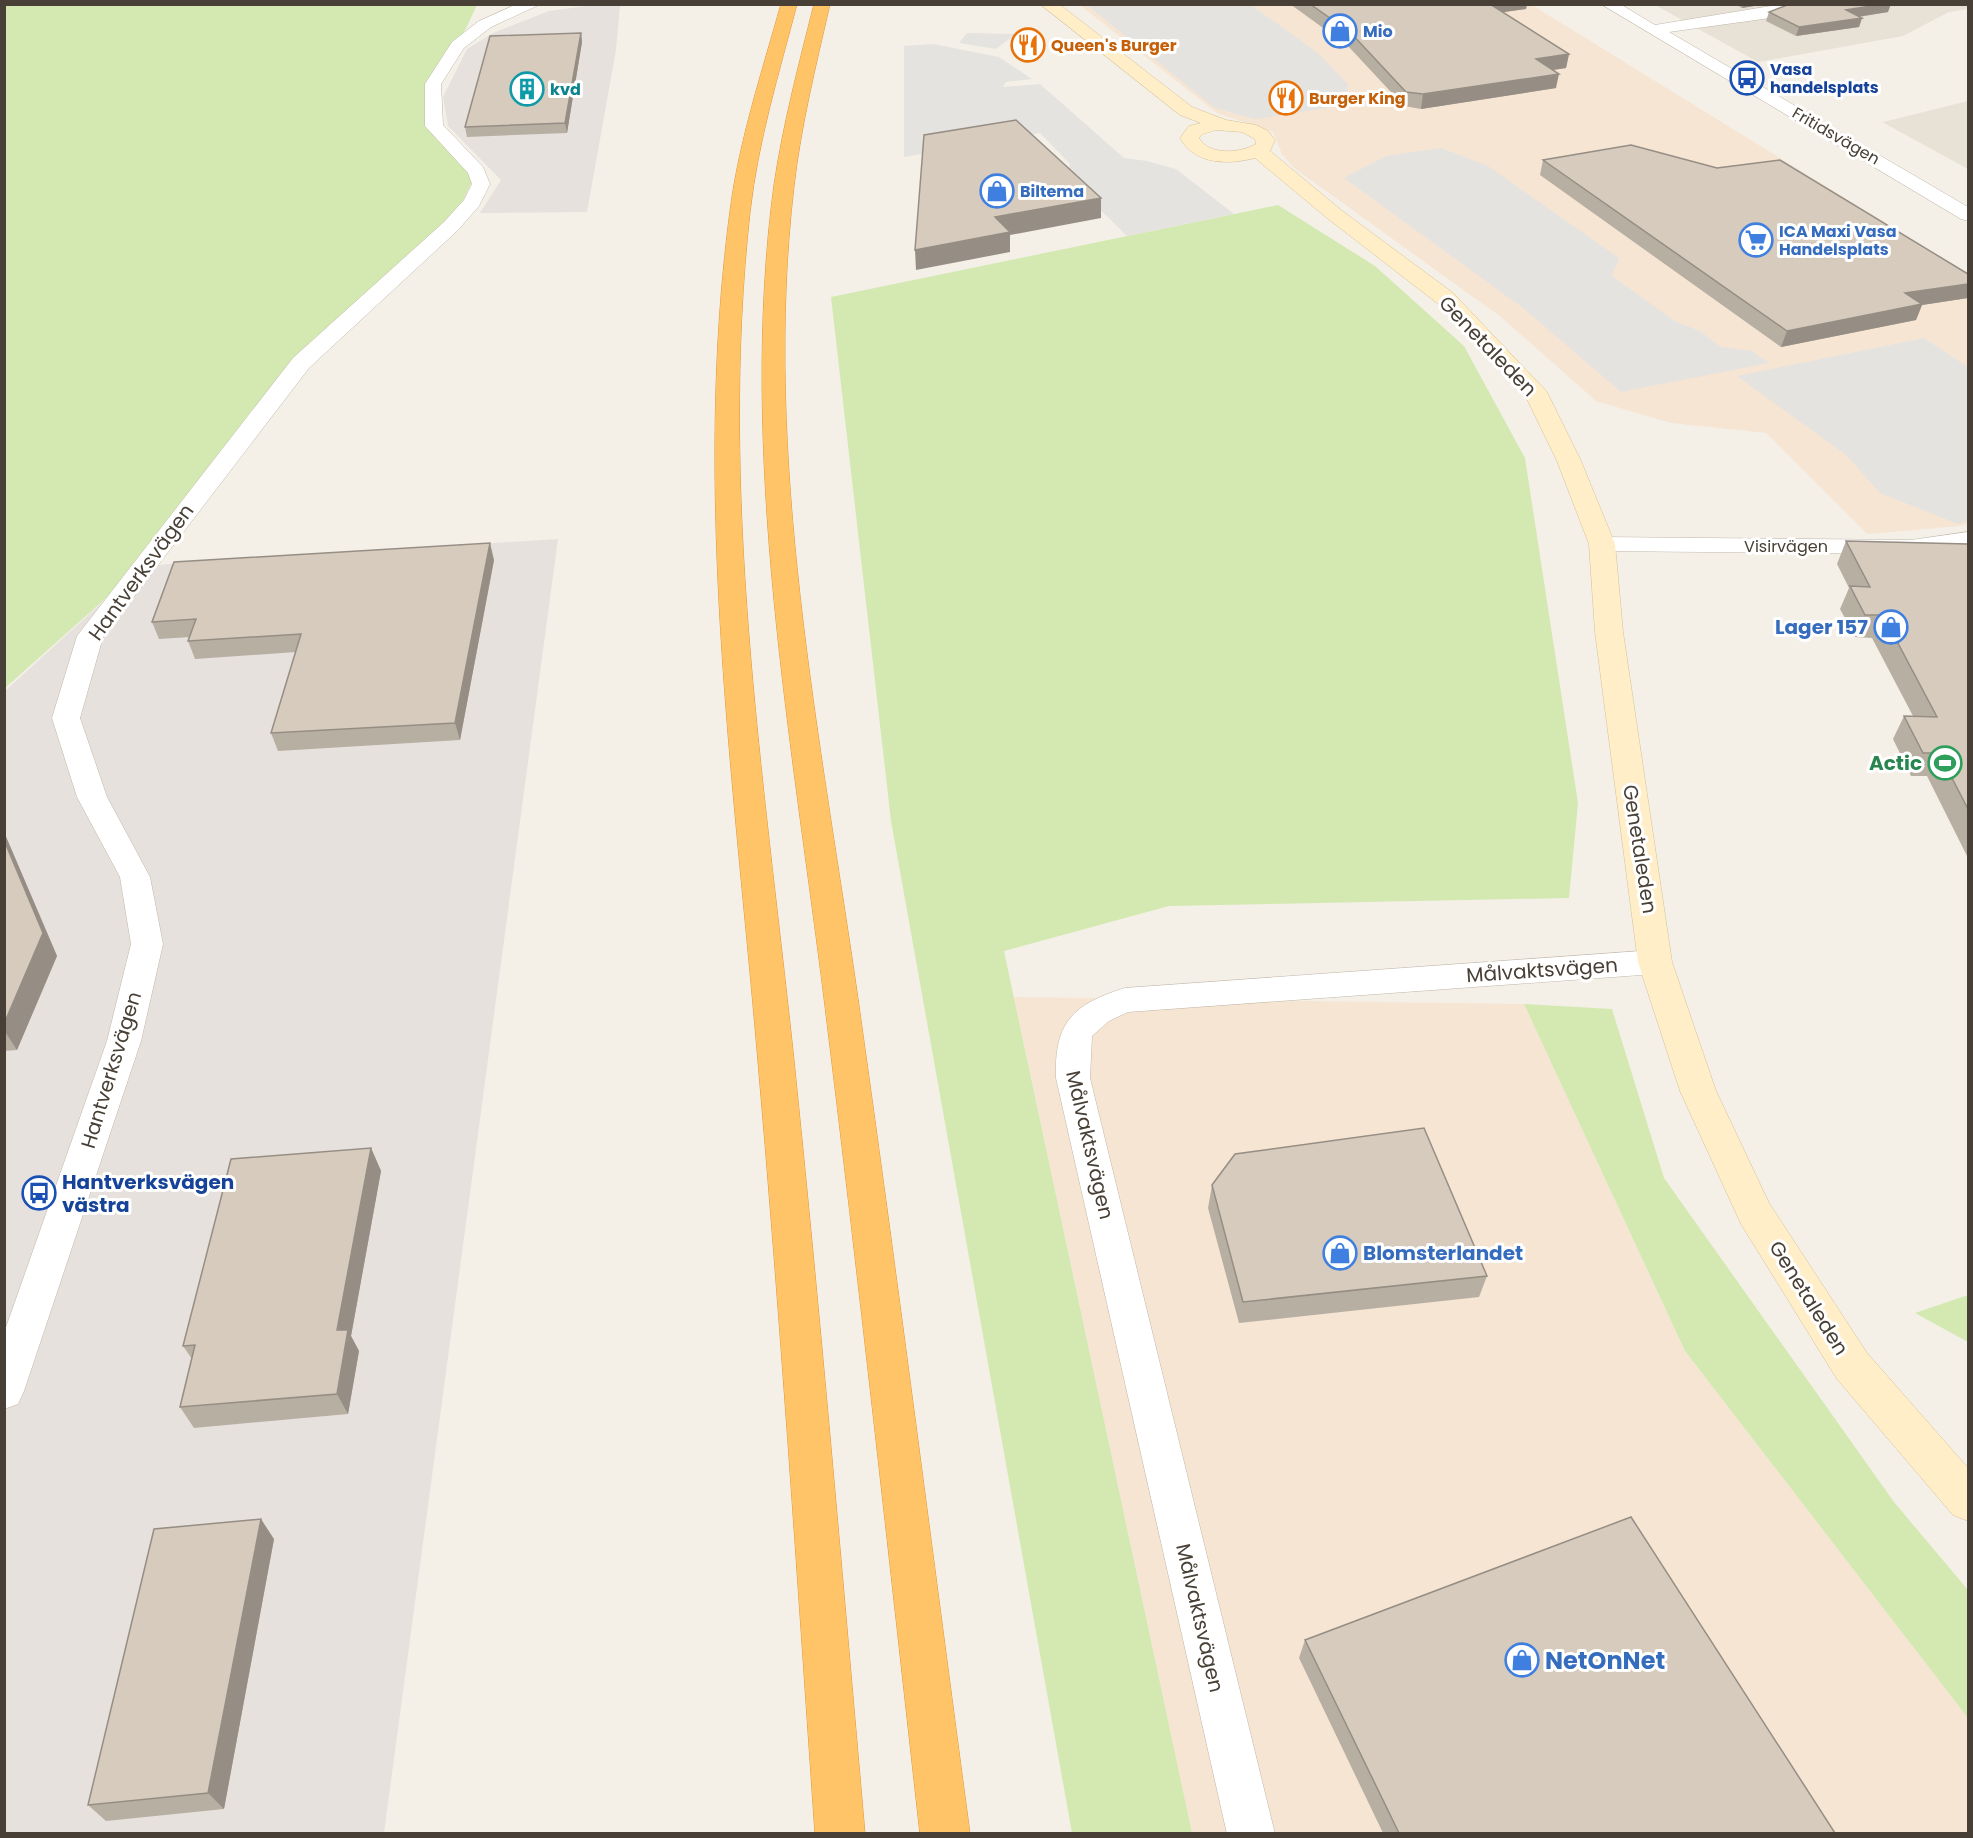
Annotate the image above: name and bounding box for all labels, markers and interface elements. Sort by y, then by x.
shop icon: Mio [1322,13,1358,49]
place label: Mio [1363,20,1393,43]
restaurant icon: Queen's Burger [1010,27,1046,63]
place label: Queen's Burger [1051,34,1177,57]
place label: Vasa handelsplats [1770,58,1879,99]
bus stop icon: Vasa handelsplats [1729,60,1765,96]
building icon: kvd [509,71,545,107]
place label: kvd [550,78,581,101]
restaurant icon: Burger King [1268,80,1304,116]
place label: Burger King [1309,87,1406,110]
street label: Fritidsvägen [1788,102,1884,170]
shop icon: Biltema [979,173,1015,209]
place label: Biltema [1020,180,1084,203]
place label: ICA Maxi Vasa Handelsplats [1779,220,1897,261]
supermarket icon: ICA Maxi Vasa Handelsplats [1738,222,1774,258]
street label: Genetaleden [1433,290,1543,402]
street label: Hantverksvägen [82,498,200,646]
street label: Visirvägen [1744,535,1828,558]
shop icon: Lager 157 [1873,609,1909,645]
place label: Lager 157 [1775,613,1868,641]
sports icon: Actic [1927,745,1963,781]
place label: Actic [1869,749,1922,777]
street label: Genetaleden [1616,783,1664,915]
street label: Målvaktsvägen [1465,951,1619,989]
street label: Hantverksvägen [74,988,148,1152]
street label: Målvaktsvägen [1059,1068,1121,1222]
place label: Hantverksvägen västra [62,1168,234,1219]
bus stop icon: Hantverksvägen västra [21,1175,57,1211]
shop icon: Blomsterlandet [1322,1235,1358,1271]
street label: Genetaleden [1763,1235,1855,1361]
place label: Blomsterlandet [1363,1239,1523,1267]
street label: Målvaktsvägen [1169,1541,1231,1695]
shop icon: NetOnNet [1504,1642,1540,1678]
place label: NetOnNet [1545,1644,1665,1677]

